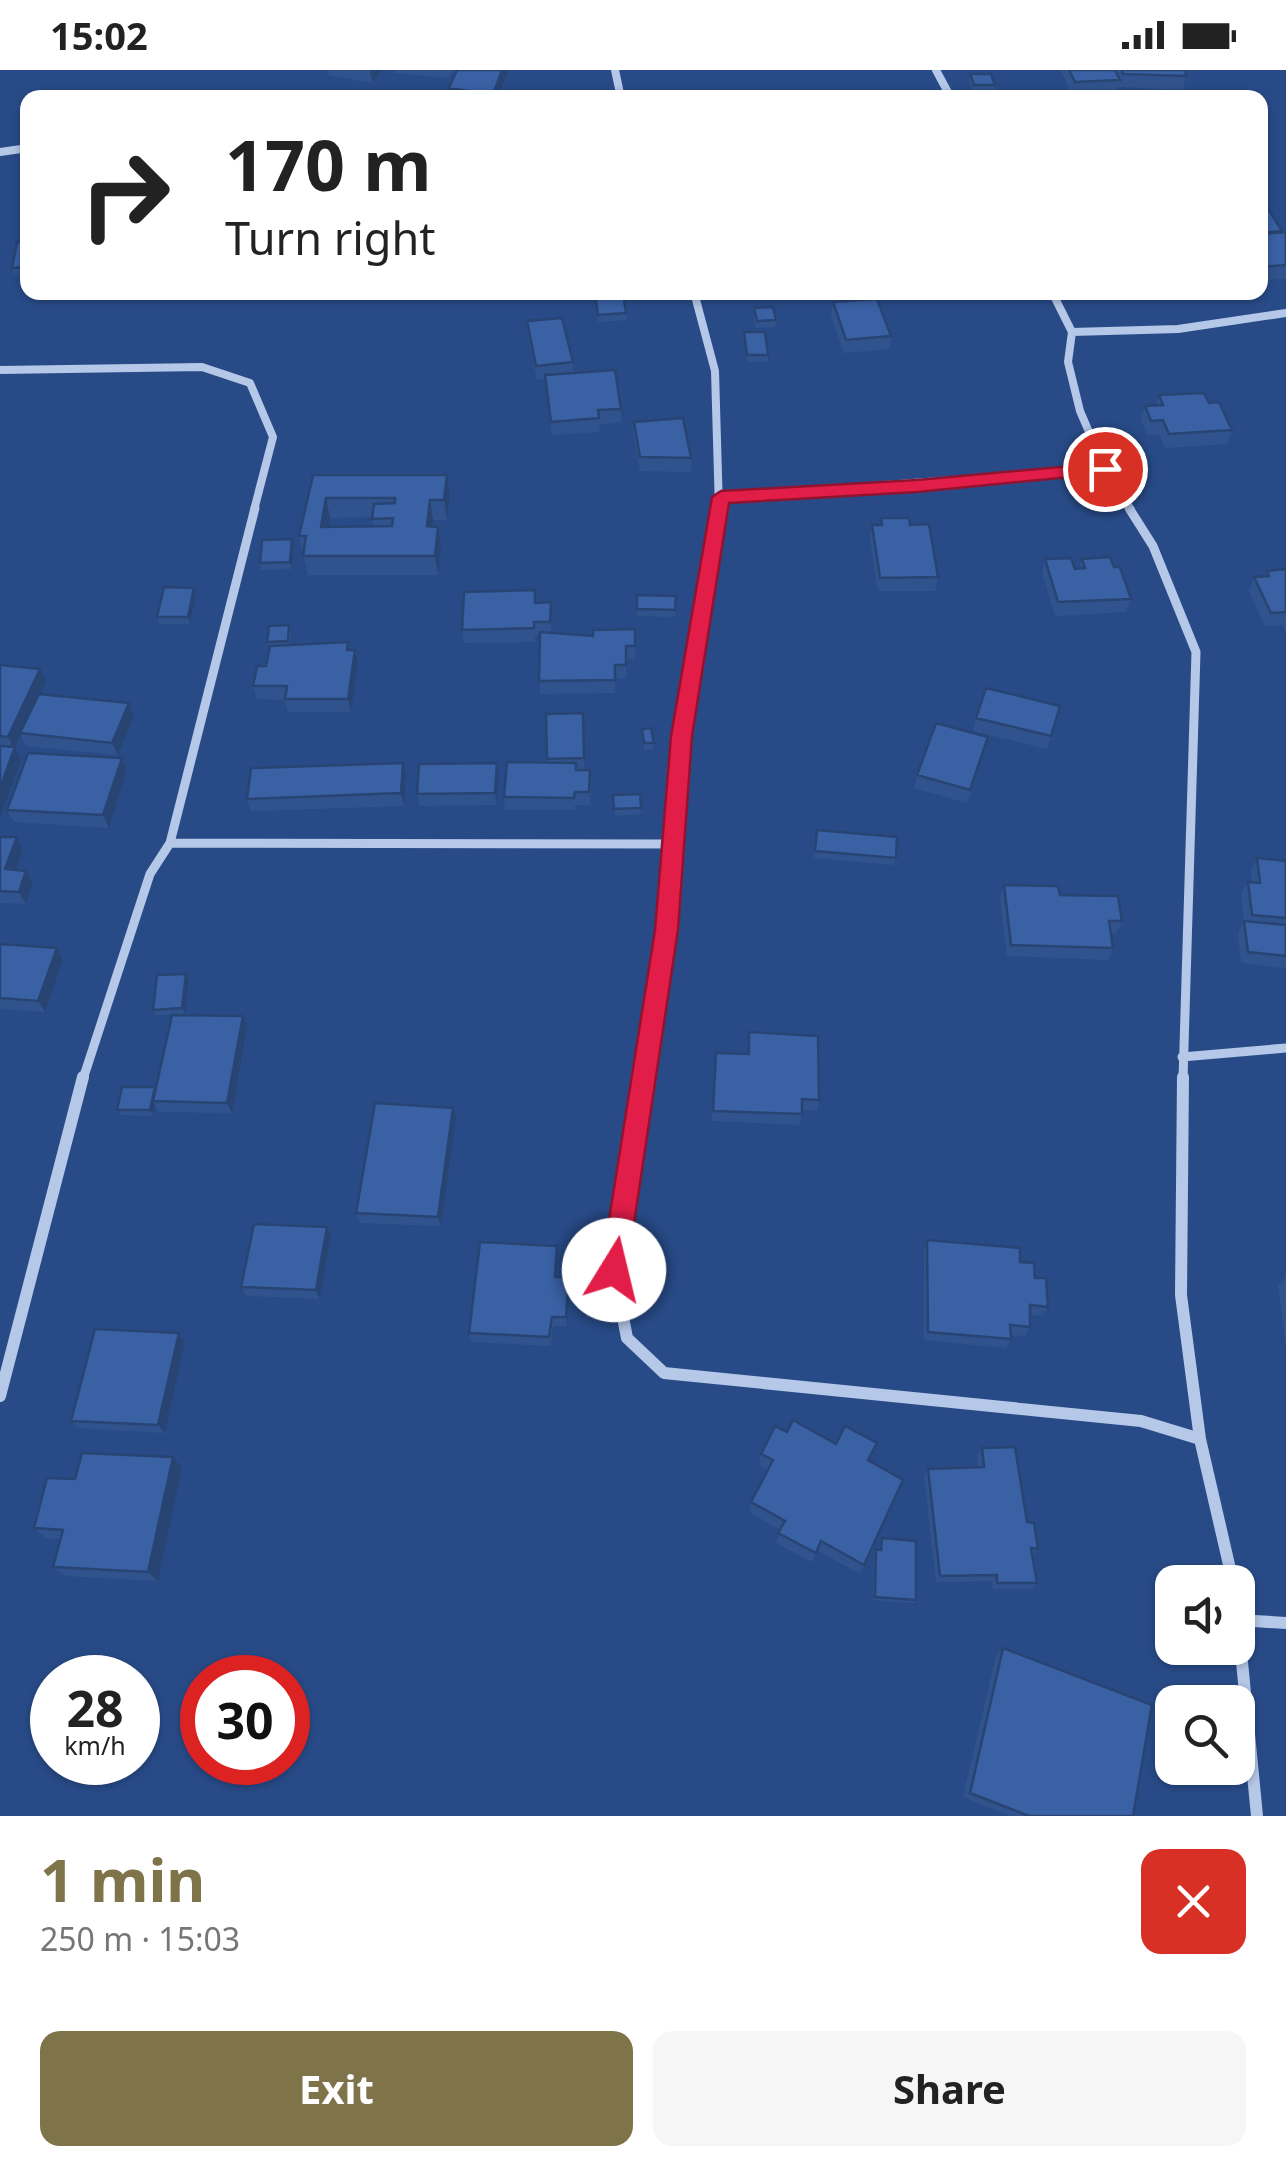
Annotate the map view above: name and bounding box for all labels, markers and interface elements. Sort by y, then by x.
text: 15:02 [50,9,148,61]
text: 170 m [225,116,432,212]
icon: right [60,130,190,260]
text: Turn right [225,207,436,268]
pin [1063,427,1148,512]
icon: arrive [1078,442,1133,497]
position arrow [562,1218,666,1322]
map controls [1155,1565,1255,1785]
button: sound [1155,1565,1255,1665]
speed limit sign: 30 [180,1655,310,1785]
text: 28 [66,1674,124,1742]
button: search [1155,1685,1255,1785]
text: km/h [64,1728,126,1762]
text: 1 min [40,1838,205,1920]
button: close [1141,1849,1246,1954]
text: 250 m · 15:03 [40,1917,240,1960]
button: Exit [40,2031,633,2146]
button: Share [653,2031,1246,2146]

